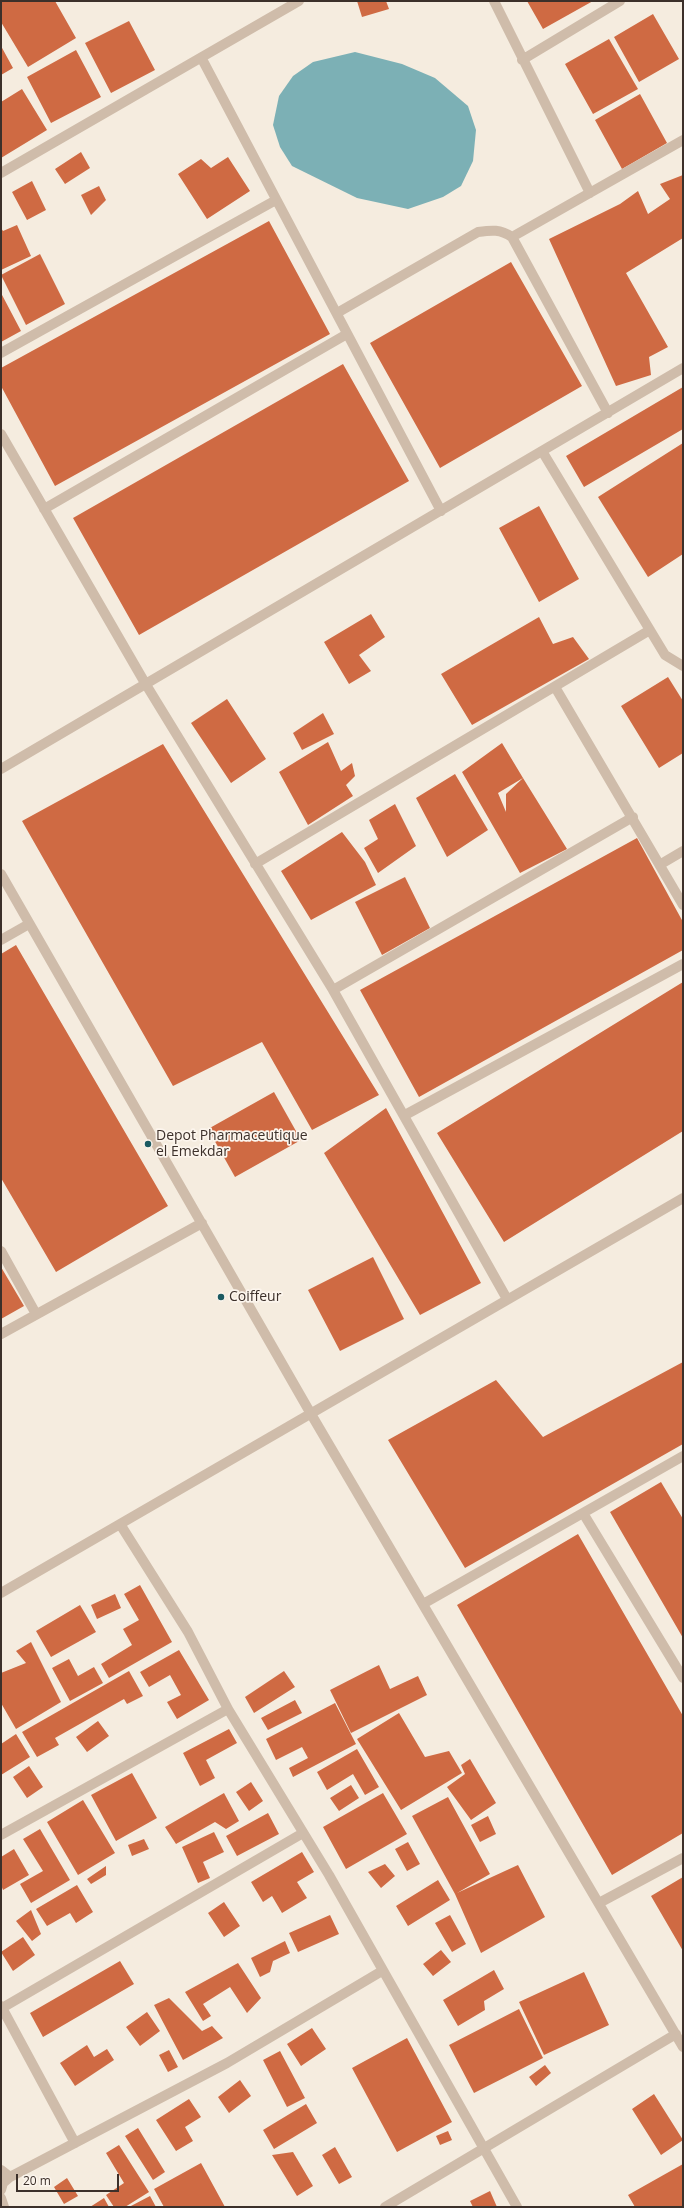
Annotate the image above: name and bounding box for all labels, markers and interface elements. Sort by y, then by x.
place label: Depot Pharmaceutique el Emekdar [156,1128,308,1160]
marker: Depot Pharmaceutique el Emekdar [143,1139,153,1149]
place label: Coiffeur [229,1289,281,1305]
marker: Coiffeur [216,1292,226,1302]
scale bar [18,2166,121,2192]
text: 20 m [23,2172,51,2189]

